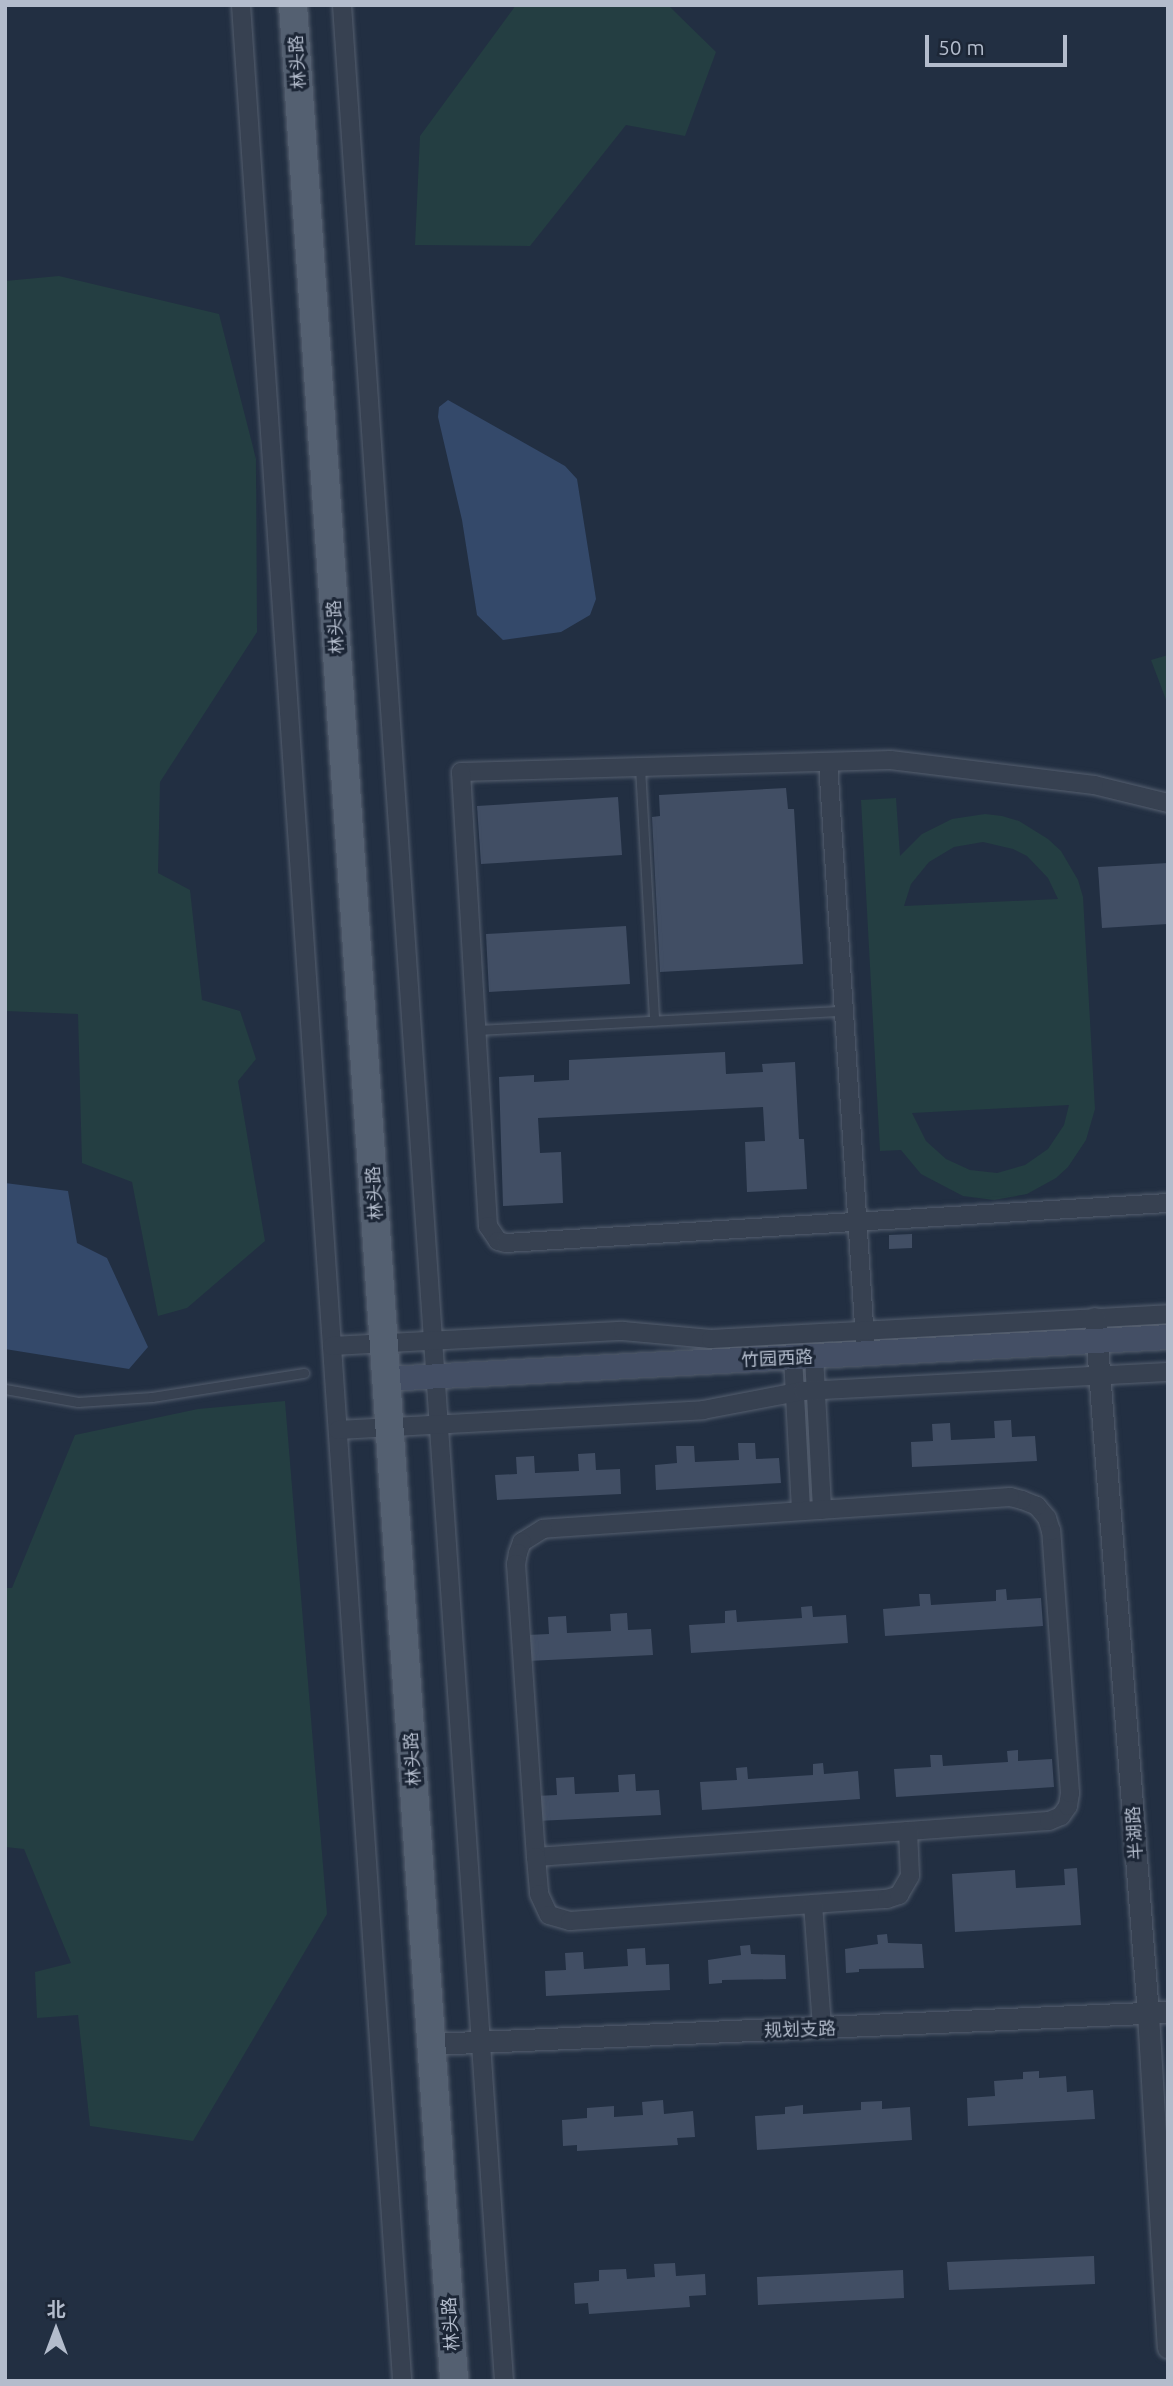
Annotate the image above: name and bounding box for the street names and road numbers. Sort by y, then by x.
street label: 林头路 [284,34,310,90]
street label: 林头路 [322,599,348,655]
street label: 林头路 [361,1165,387,1221]
street label: 竹园西路 [740,1345,814,1371]
street label: 林头路 [399,1731,425,1787]
street label: 半湖路 [1121,1805,1147,1861]
street label: 规划支路 [764,2017,836,2041]
street label: 林头路 [437,2296,463,2352]

